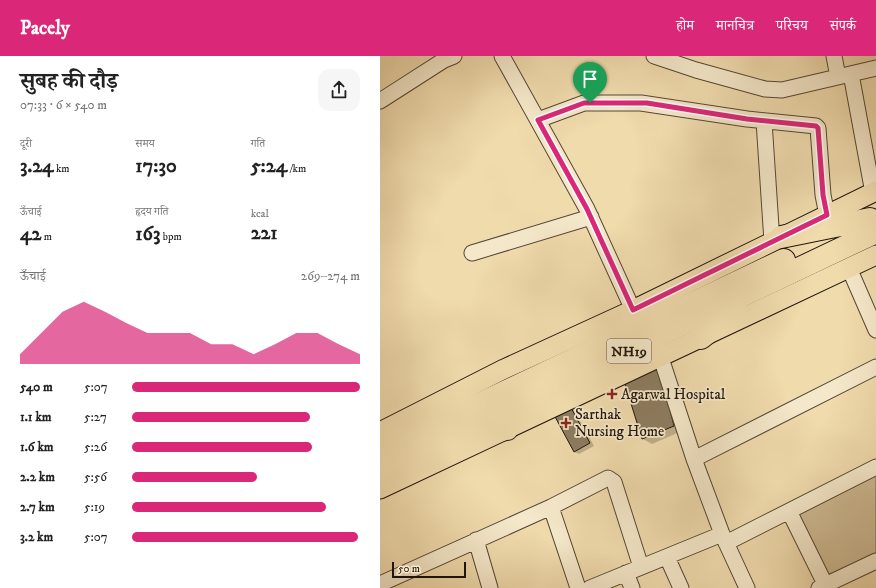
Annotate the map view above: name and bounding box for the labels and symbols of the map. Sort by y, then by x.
pin [573,62,607,103]
road number: NH19 [607,339,651,363]
place label: Agarwal Hospital [621,385,726,404]
marker: Agarwal Hospital [606,388,618,400]
place label: Sarthak Nursing Home [575,405,664,441]
marker: Sarthak Nursing Home [560,417,572,429]
scale bar [392,560,466,579]

